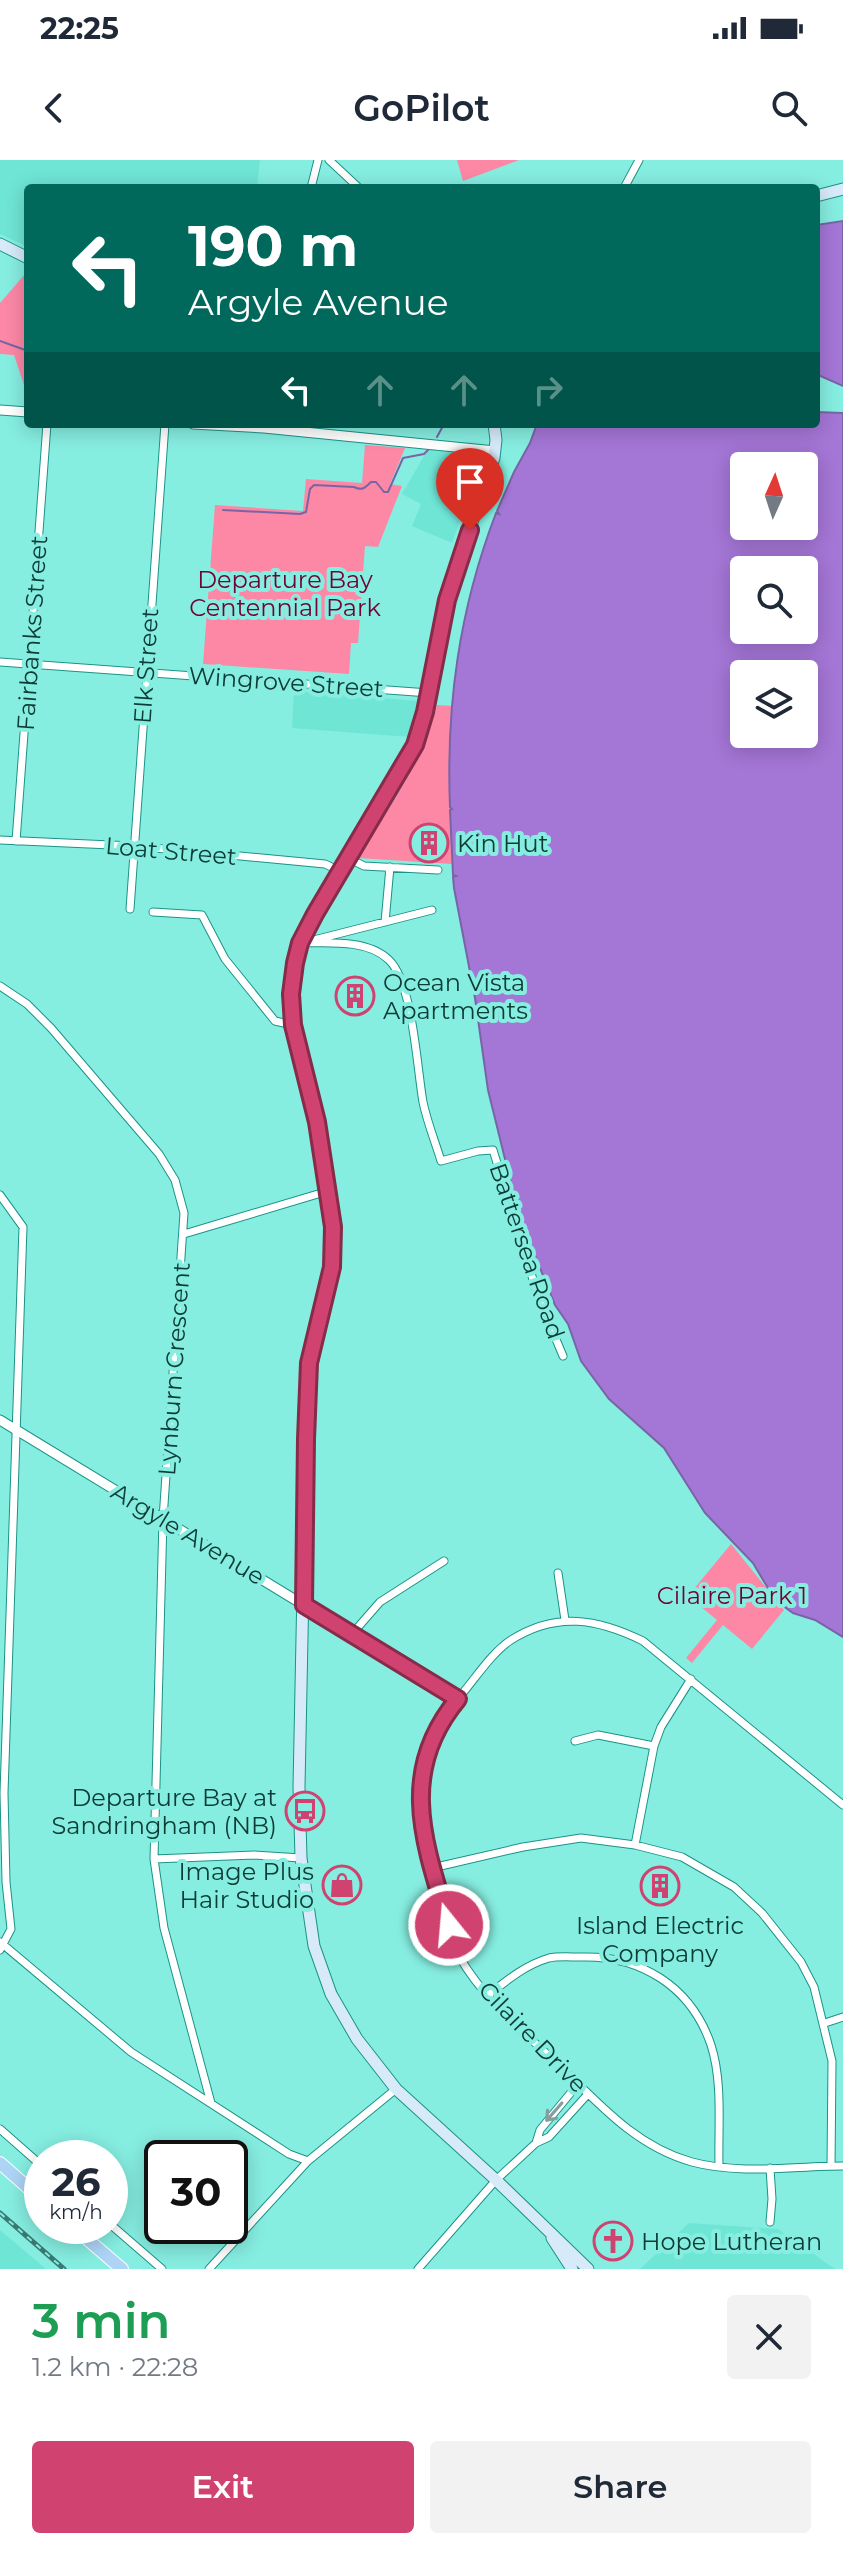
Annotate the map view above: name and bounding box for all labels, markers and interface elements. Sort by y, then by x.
text: 22:25 [40,10,119,47]
icon: back [32,86,76,130]
text: GoPilot [353,86,490,130]
icon: search [767,86,811,130]
text: 190 m [188,212,358,280]
icon: left [56,216,160,320]
text: Argyle Avenue [188,280,449,324]
icon: left [274,368,318,412]
icon: ahead [358,368,402,412]
icon: ahead [442,368,486,412]
icon: right [526,368,570,412]
pin [436,448,504,530]
north arrow [730,452,818,540]
map controls [730,452,818,748]
icon: arrive [448,460,492,504]
street label: Fairbanks Street [11,534,53,732]
button: search [730,556,818,644]
park label: Departure Bay Centennial Park [189,565,381,622]
street label: Elk Street [127,607,165,725]
button: layers [730,660,818,748]
street label: Wingrove Street [188,661,385,703]
building icon: Kin Hut [408,822,450,864]
place label: Kin Hut [457,829,549,858]
street label: Loat Street [104,831,238,871]
place label: Ocean Vista Apartments [383,968,528,1025]
building icon: Ocean Vista Apartments [334,975,376,1017]
street label: Battersea Road [483,1159,571,1343]
street label: Lynburn Crescent [152,1261,196,1477]
street label: Argyle Avenue [106,1477,270,1591]
park label: Cilaire Park 1 [657,1581,807,1610]
place label: Departure Bay at Sandringham (NB) [51,1783,277,1840]
bus stop icon: Departure Bay at Sandringham (NB) [284,1790,326,1832]
place label: Image Plus Hair Studio [178,1857,314,1914]
shop icon: Image Plus Hair Studio [321,1864,363,1906]
building icon: Island Electric Company [639,1865,681,1907]
position arrow [407,1883,491,1967]
place label: Island Electric Company [576,1911,744,1968]
street label: Cilaire Drive [473,1975,593,2099]
one-way arrow [545,2102,563,2122]
speed limit sign: 30 [144,2140,248,2244]
text: 26 [51,2157,101,2206]
text: km/h [49,2200,103,2224]
church icon: Hope Lutheran [592,2220,634,2262]
place label: Hope Lutheran [641,2227,822,2256]
text: 3 min [32,2292,170,2350]
button: close [727,2295,811,2379]
text: 1.2 km · 22:28 [32,2351,198,2383]
button: Exit [32,2441,414,2533]
button: Share [430,2441,811,2533]

